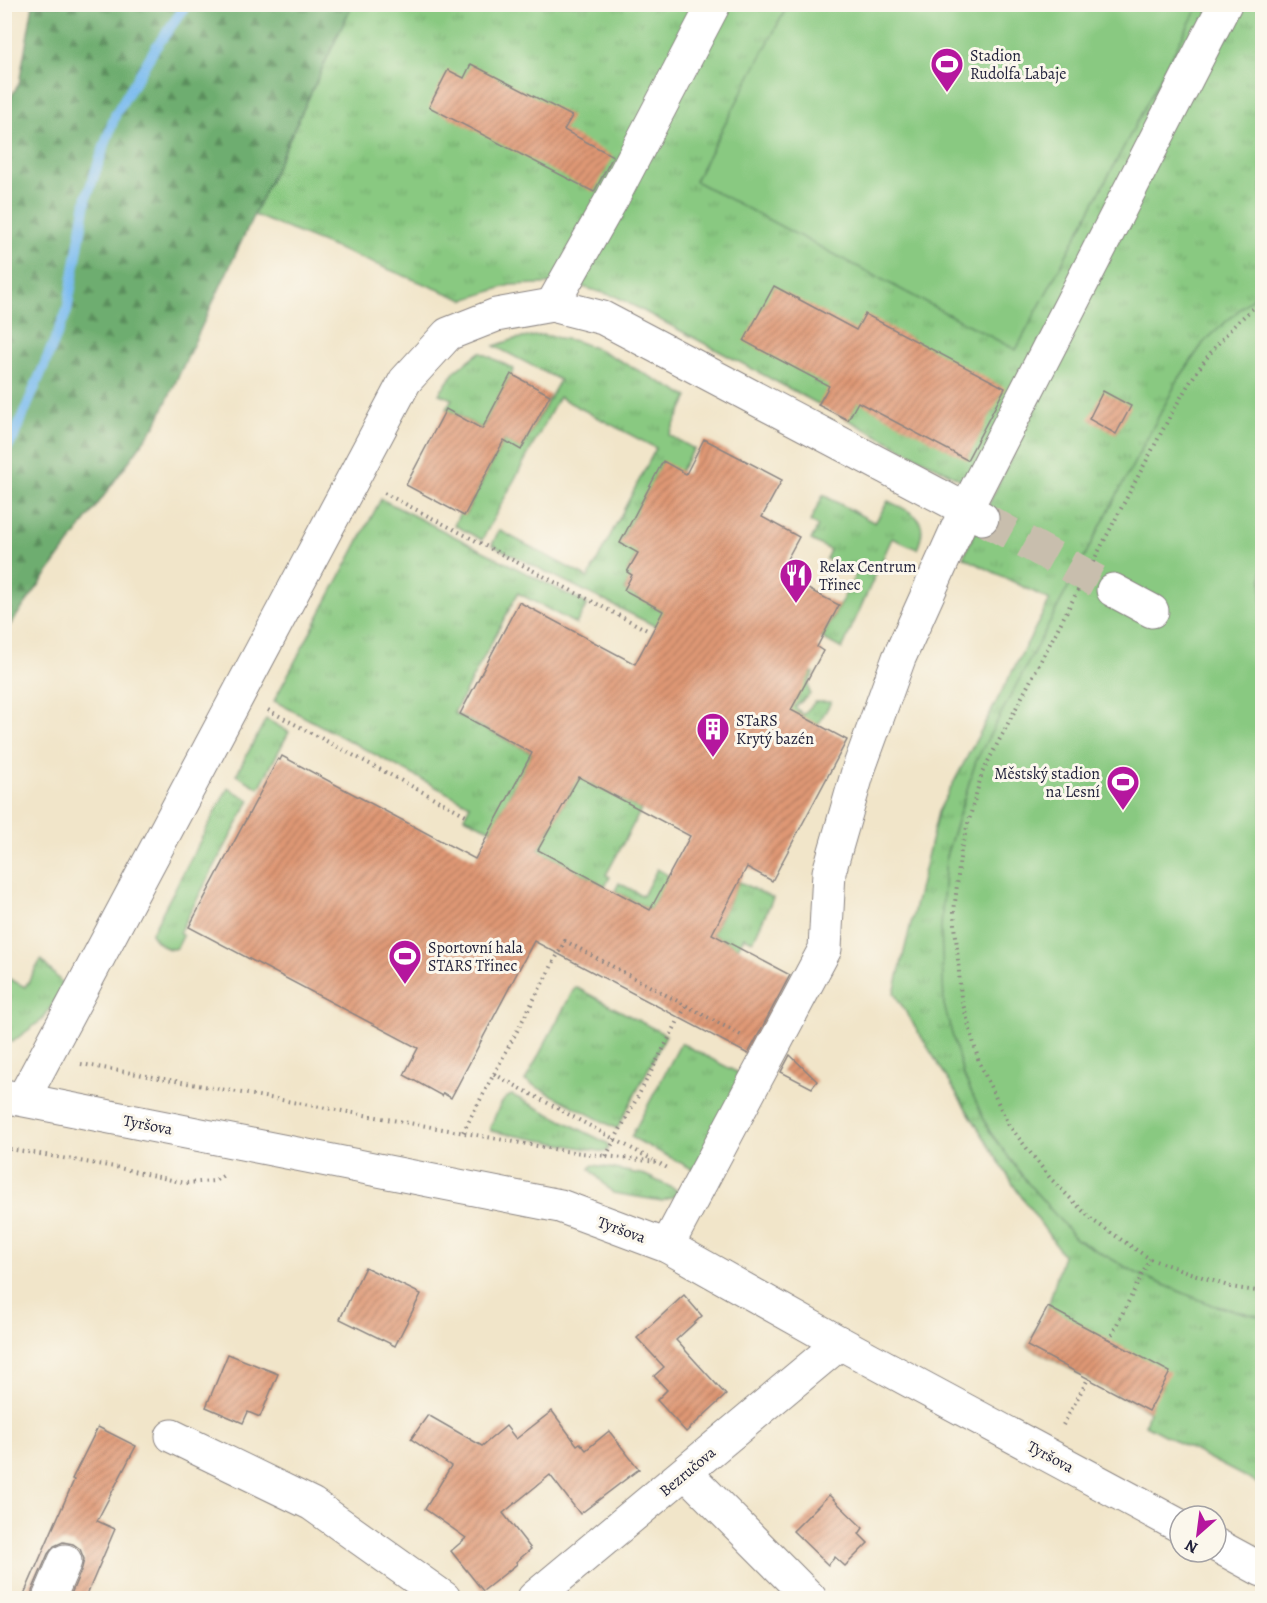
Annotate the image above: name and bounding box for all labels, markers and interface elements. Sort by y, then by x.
place label: Stadion Rudolfa Labaje [970,45,1066,85]
sports icon: Stadion Rudolfa Labaje [929,46,965,93]
place label: Relax Centrum Třinec [819,556,917,596]
restaurant icon: Relax Centrum Třinec [778,557,814,604]
place label: STaRS Krytý bazén [736,710,814,750]
building icon: STaRS Krytý bazén [695,711,731,758]
place label: Městský stadion na Lesní [994,763,1100,803]
sports icon: Městský stadion na Lesní [1105,764,1141,811]
place label: Sportovní hala STARS Třinec [428,937,523,977]
sports icon: Sportovní hala STARS Třinec [387,938,423,985]
street label: Tyršova [121,1109,175,1141]
street label: Tyršova [595,1211,649,1249]
street label: Tyršova [1023,1436,1078,1479]
street label: Bezručova [655,1441,721,1502]
north arrow [1168,1504,1228,1564]
text: N [1181,1534,1202,1559]

